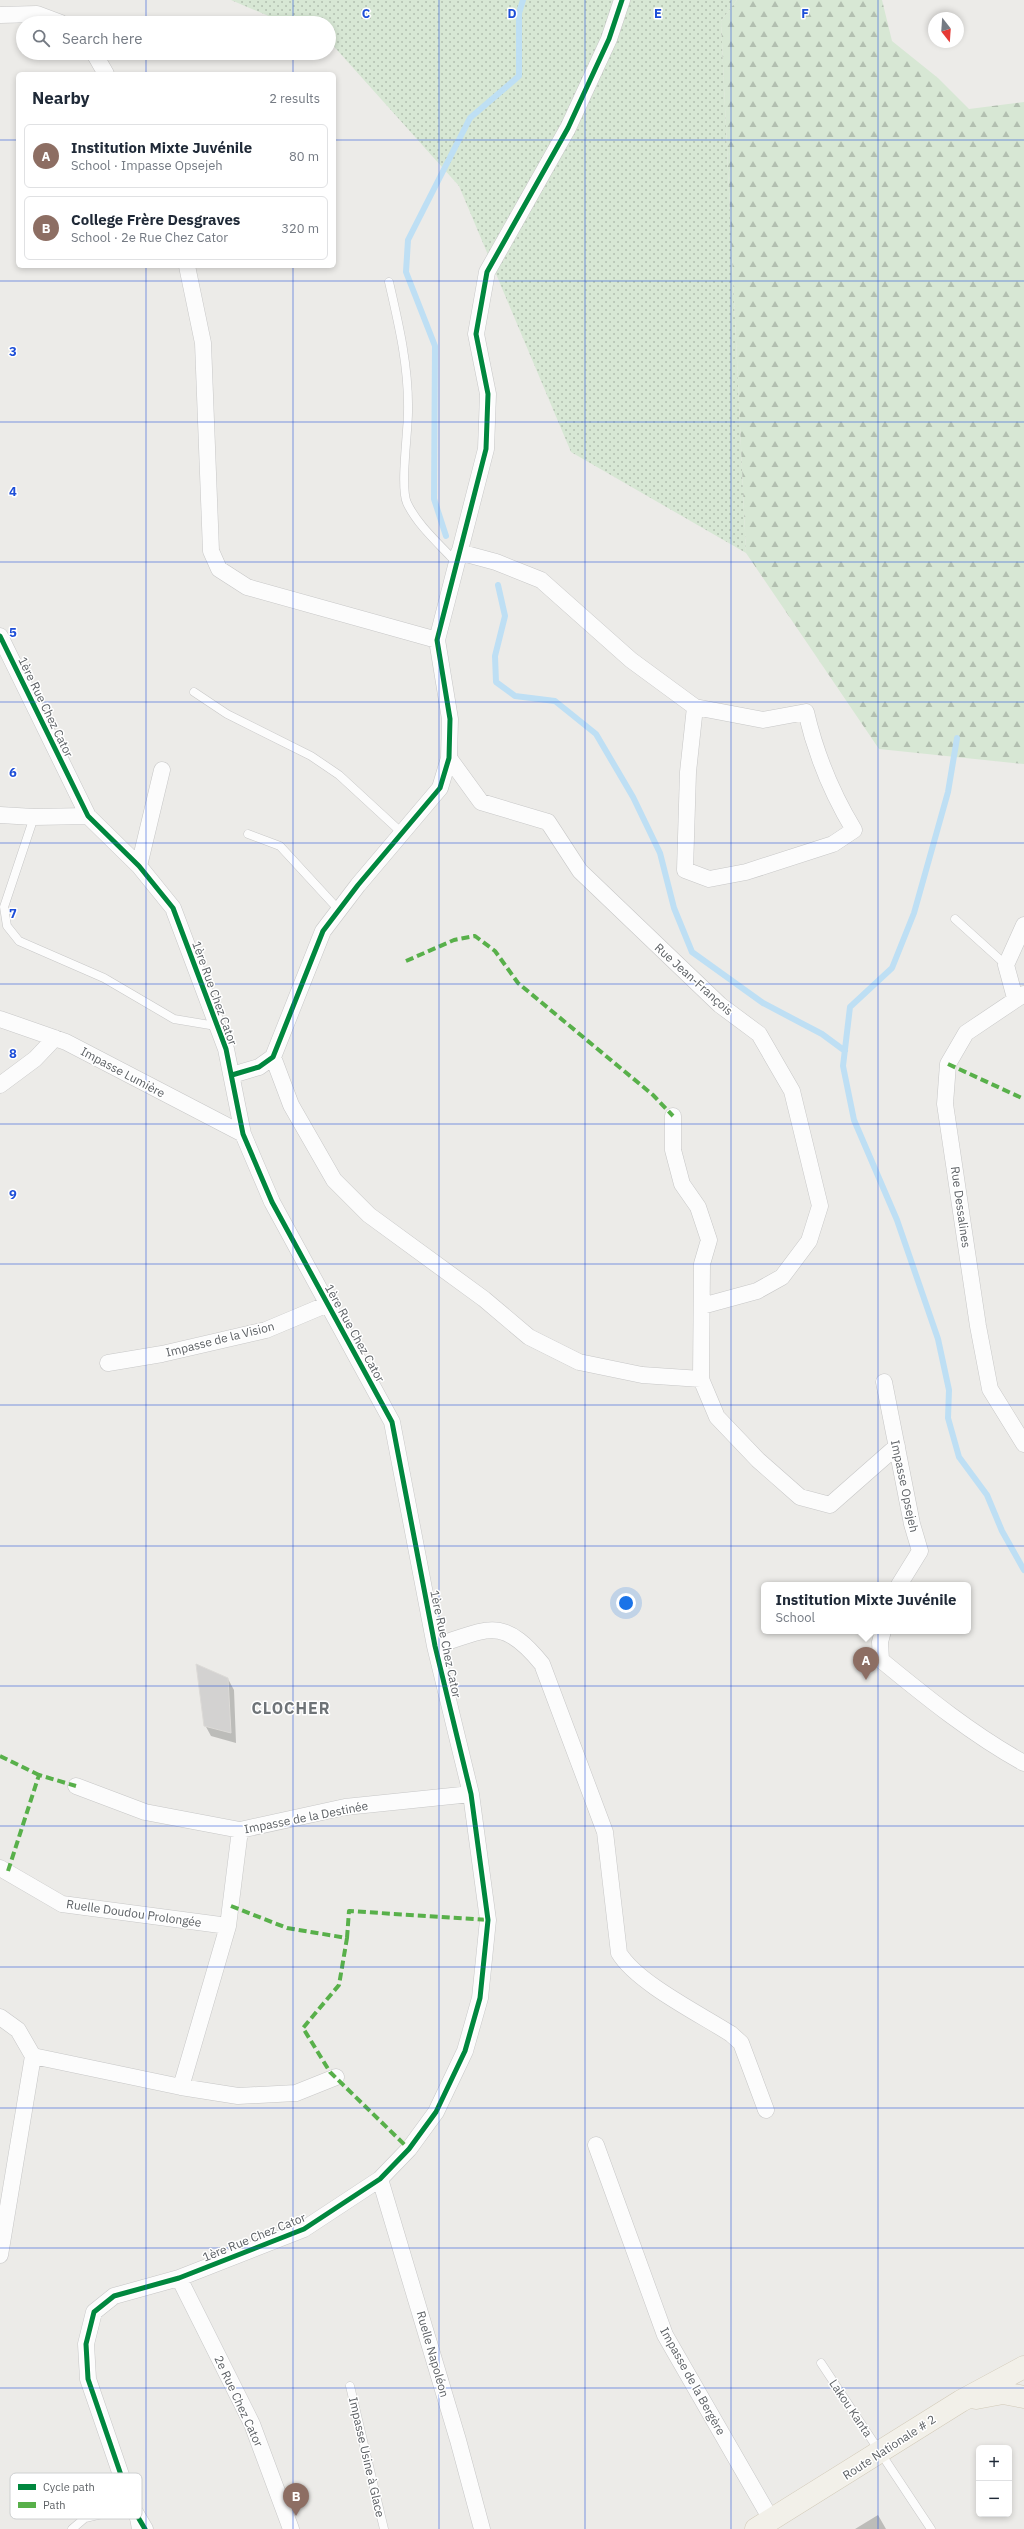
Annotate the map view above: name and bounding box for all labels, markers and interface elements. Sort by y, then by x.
text: C [362,5,371,22]
text: D [507,5,517,22]
text: E [654,5,662,22]
text: F [801,5,809,22]
north arrow [928,12,964,48]
search box [16,16,336,60]
icon: search [30,27,52,49]
text: Search here [62,29,142,48]
text: Nearby [32,87,90,109]
text: 2 results [269,90,320,107]
text: Institution Mixte Juvénile [71,138,252,157]
text: A [42,148,50,165]
text: 80 m [289,148,319,165]
text: School · Impasse Opsejeh [71,157,223,174]
text: College Frère Desgraves [71,210,240,229]
text: B [42,220,50,237]
text: 320 m [281,220,319,237]
text: School · 2e Rue Chez Cator [71,229,228,246]
text: 3 [9,343,17,360]
text: 4 [9,483,17,500]
text: 5 [9,624,17,641]
street label: 1ère Rue Chez Cator [15,654,77,760]
text: 6 [9,764,17,781]
text: 7 [9,905,17,922]
street label: 1ère Rue Chez Cator [189,939,241,1048]
street label: Rue Jean-François [652,940,736,1018]
street label: Impasse Lumière [78,1043,168,1101]
text: 8 [9,1045,17,1062]
street label: Rue Dessalines [948,1165,974,1249]
text: 9 [9,1186,17,1203]
street label: 1ère Rue Chez Cator [322,1281,388,1385]
street label: Impasse de la Vision [164,1318,276,1360]
street label: Impasse Opsejeh [888,1438,922,1534]
popup [761,1582,971,1634]
street label: 1ère Rue Chez Cator [427,1589,465,1700]
text: Institution Mixte Juvénile [775,1590,957,1609]
your location [616,1593,636,1613]
text: School [775,1609,815,1626]
pin: A [853,1647,879,1680]
district label: CLOCHER [251,1698,331,1718]
street label: Impasse de la Destinée [243,1798,370,1836]
street label: Ruelle Doudou Prolongée [65,1896,203,1930]
street label: 1ère Rue Chez Cator [200,2209,308,2265]
street label: Ruelle Napoléon [414,2309,452,2399]
street label: Impasse de la Bergère [657,2324,729,2438]
street label: 2e Rue Chez Cator [211,2353,267,2450]
street label: Lakou Kanta [826,2376,876,2440]
street label: Impasse Usine à Glace [346,2396,388,2519]
street label: Route Nationale # 2 [840,2411,938,2483]
map controls [976,2445,1012,2517]
button: + [976,2445,1012,2481]
legend [10,2473,142,2519]
text: Cycle path [43,2480,95,2494]
button: − [976,2481,1012,2517]
pin: B [283,2483,309,2516]
text: Path [43,2498,66,2512]

